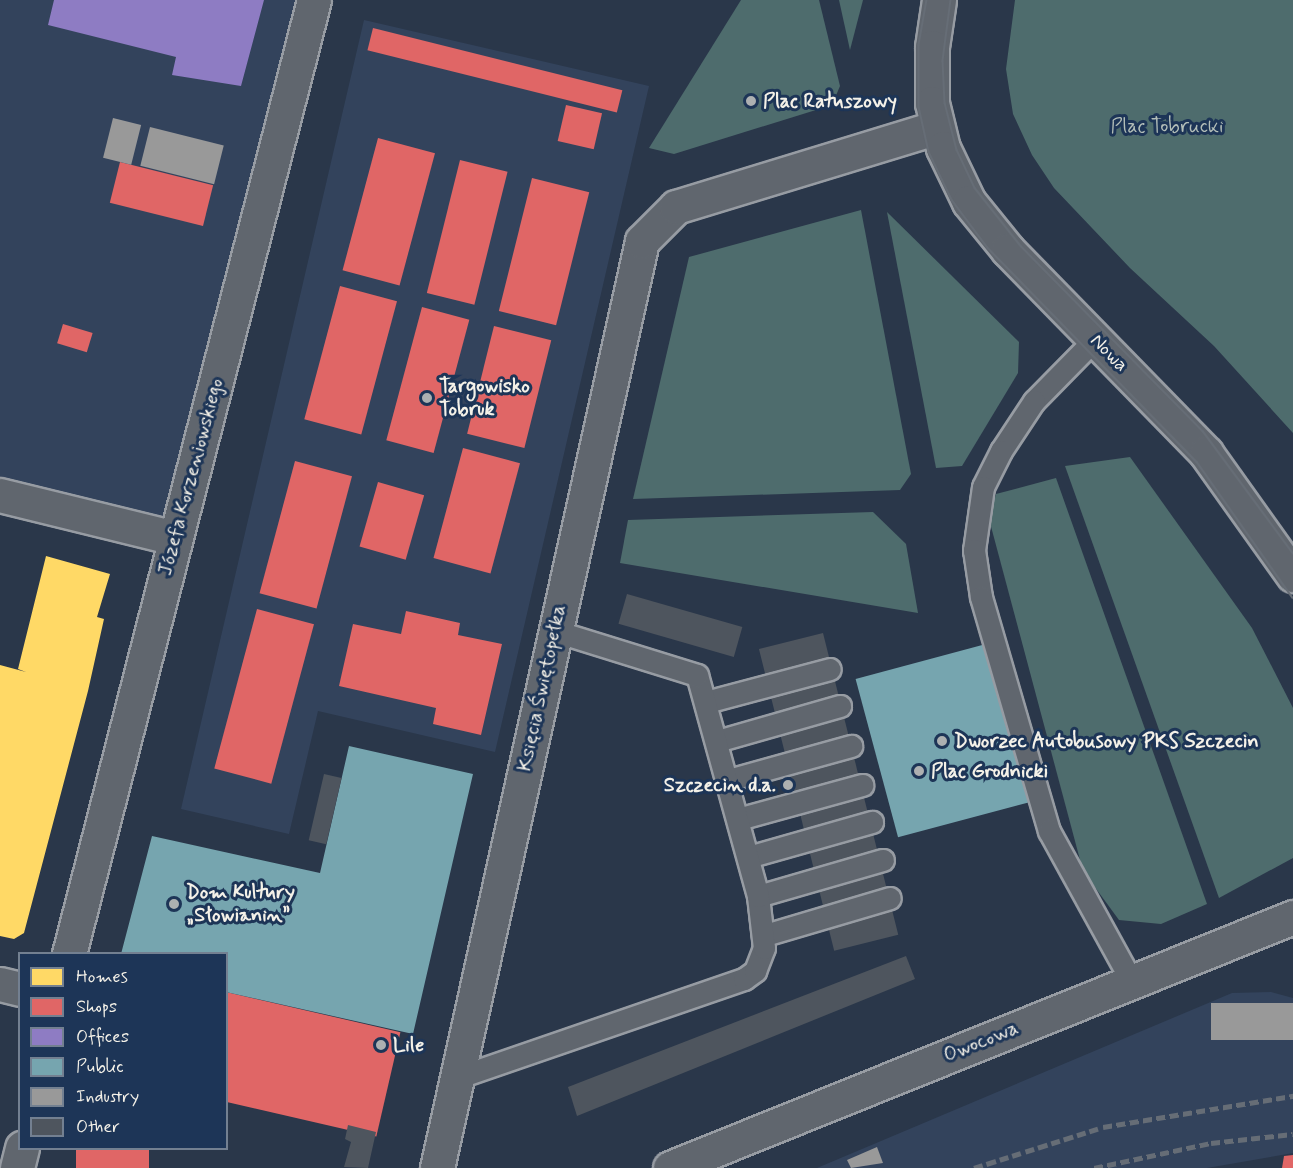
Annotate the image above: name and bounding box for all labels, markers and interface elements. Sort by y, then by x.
place label: Plac Ratuszowy [763,89,898,113]
marker: Plac Ratuszowy [744,94,758,108]
park label: Plac Tobrucki [1112,114,1222,138]
street label: Nowa [1085,329,1133,377]
place label: Targowisko Tobruk [439,374,530,421]
street label: Józefa Korzeniowskiego [154,377,228,577]
marker: Targowisko Tobruk [420,391,434,405]
street label: Księcia Świętopełka [513,602,571,774]
place label: Dworzec Autobusowy PKS Szczecin [954,729,1258,753]
marker: Dworzec Autobusowy PKS Szczecin [935,734,949,748]
place label: Plac Grodnicki [931,759,1048,783]
marker: Plac Grodnicki [912,764,926,778]
place label: Szczecin d.a. [664,773,776,797]
marker: Szczecin d.a. [781,778,795,792]
place label: Dom Kultury „Słowianin” [186,880,299,927]
marker: Dom Kultury „Słowianin” [167,897,181,911]
legend [18,952,228,1150]
text: Homes [76,965,128,989]
text: Shops [76,995,117,1019]
street label: Owocowa [940,1016,1022,1068]
text: Offices [76,1025,129,1049]
place label: Lile [393,1033,424,1057]
marker: Lile [374,1038,388,1052]
text: Public [76,1055,124,1079]
text: Industry [76,1085,139,1109]
text: Other [76,1115,120,1139]

